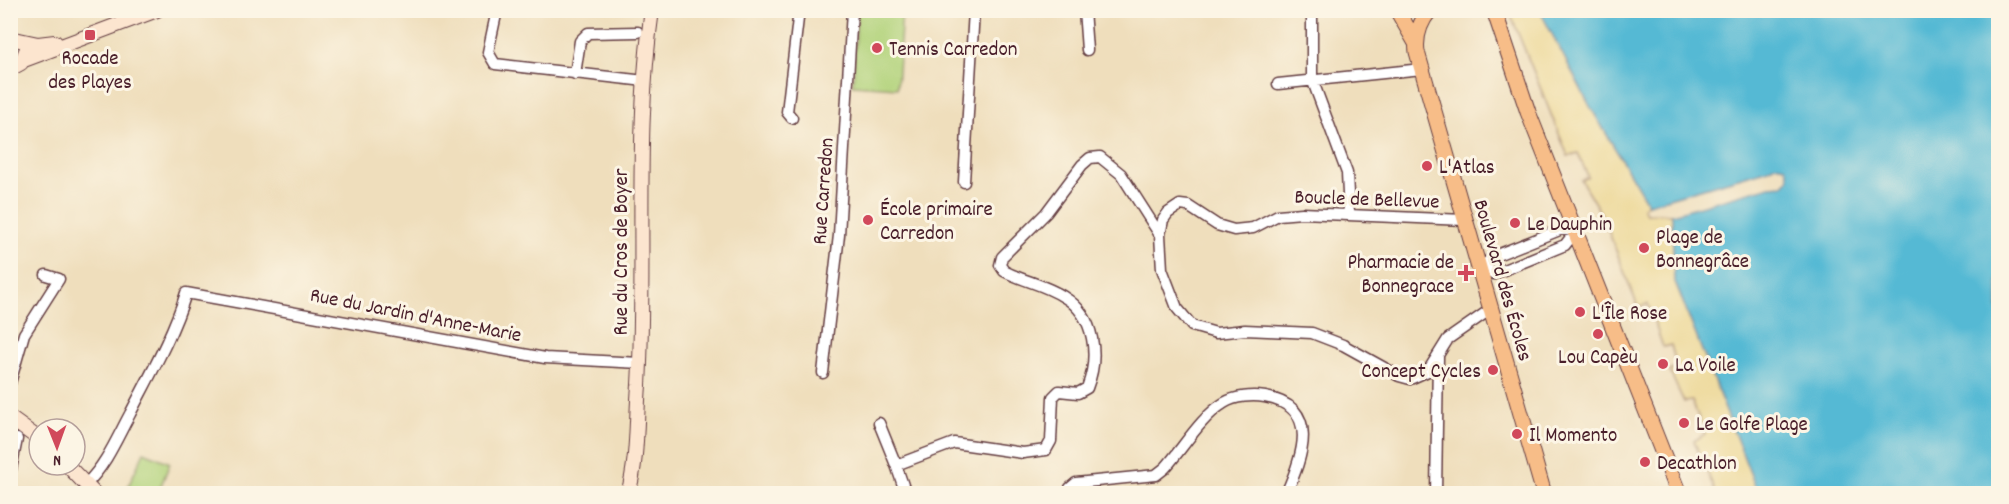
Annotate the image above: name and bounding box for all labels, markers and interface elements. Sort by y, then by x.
marker: Rocade des Playes [83,28,97,42]
place label: Tennis Carredon [889,36,1017,66]
marker: Tennis Carredon [870,41,884,55]
place label: Rocade des Playes [48,45,132,99]
street label: Rue Carredon [806,137,844,246]
place label: L'Atlas [1439,154,1495,184]
marker: L'Atlas [1420,159,1434,173]
street label: Rue du Cros de Boyer [608,168,638,335]
street label: Boucle de Bellevue [1294,183,1440,219]
place label: École primaire Carredon [880,196,993,250]
street label: Boulevard des Écoles [1464,197,1539,365]
place label: Le Dauphin [1527,211,1612,241]
marker: École primaire Carredon [861,213,875,227]
marker: Le Dauphin [1508,216,1522,230]
place label: Plage de Bonnegrâce [1656,224,1749,278]
marker: Plage de Bonnegrâce [1637,241,1651,255]
place label: Pharmacie de Bonnegrace [1348,249,1454,303]
marker: Pharmacie de Bonnegrace [1459,266,1473,280]
street label: Rue du Jardin d'Anne-Marie [307,282,524,352]
place label: L'Île Rose [1592,300,1667,330]
marker: L'Île Rose [1573,305,1587,319]
marker: Lou Capèu [1591,327,1605,341]
place label: Lou Capèu [1558,344,1638,374]
place label: La Voile [1675,352,1736,382]
marker: La Voile [1656,357,1670,371]
place label: Concept Cycles [1361,358,1481,388]
marker: Concept Cycles [1486,363,1500,377]
place label: Le Golfe Plage [1696,411,1808,441]
marker: Le Golfe Plage [1677,416,1691,430]
north arrow [27,417,87,477]
place label: Il Momento [1529,422,1617,452]
marker: Il Momento [1510,427,1524,441]
text: N [53,448,61,471]
place label: Decathlon [1657,450,1737,480]
marker: Decathlon [1638,455,1652,469]

